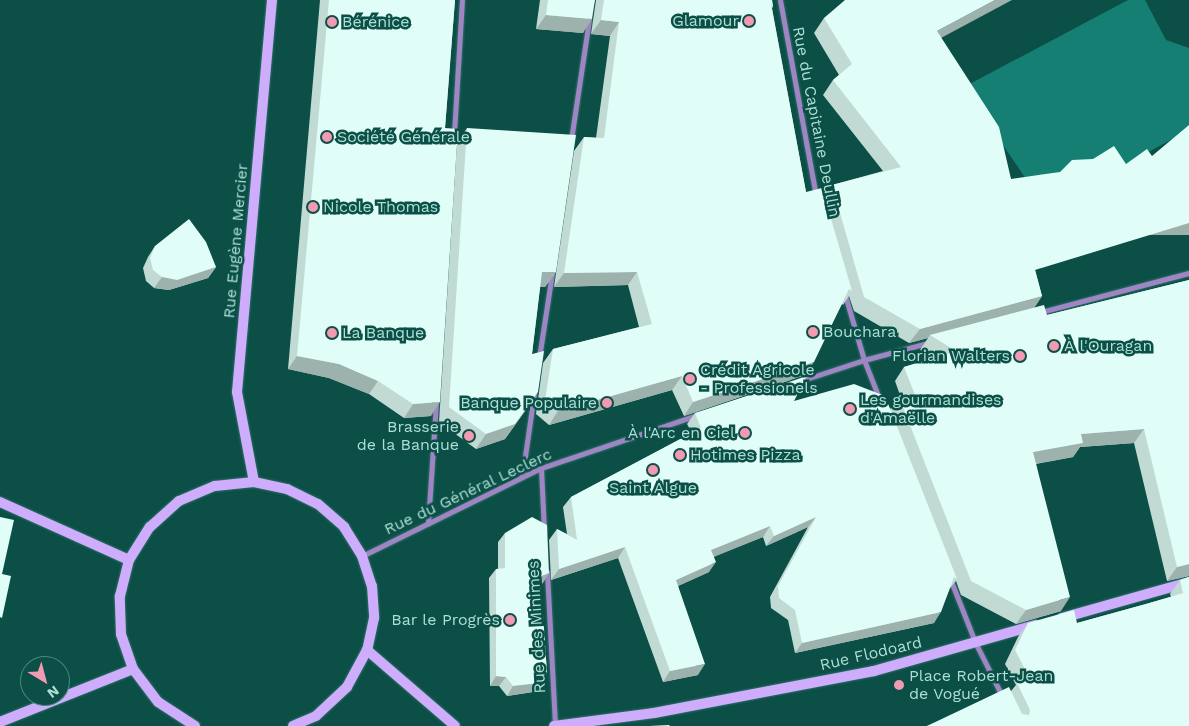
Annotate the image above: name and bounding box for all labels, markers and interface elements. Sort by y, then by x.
place label: Glamour [672,11,739,31]
place label: Bérénice [342,12,410,32]
marker: Glamour [743,15,755,27]
marker: Bérénice [326,16,338,28]
street label: Rue du Capitaine Deullin [788,25,844,219]
place label: Société Générale [337,127,470,147]
marker: Société Générale [321,131,333,143]
street label: Rue Eugène Mercier [220,163,252,319]
place label: Nicole Thomas [323,197,439,217]
marker: Nicole Thomas [307,201,319,213]
place label: Bouchara [823,322,896,342]
place label: La Banque [342,323,425,343]
marker: Bouchara [807,326,819,338]
marker: La Banque [326,327,338,339]
place label: À l'Ouragan [1064,336,1153,356]
marker: À l'Ouragan [1048,340,1060,352]
place label: Florian Walters [892,346,1010,366]
marker: Florian Walters [1014,350,1026,362]
place label: Crédit Agricole - Professionels [700,360,818,398]
marker: Crédit Agricole - Professionels [684,373,696,385]
place label: Les gourmandises d'Amaëlle [860,390,1002,428]
place label: Banque Populaire [460,393,597,413]
marker: Banque Populaire [601,397,613,409]
marker: Les gourmandises d'Amaëlle [844,403,856,415]
place label: Brasserie de la Banque [356,417,459,455]
place label: À l'Arc en Ciel [627,423,735,443]
marker: À l'Arc en Ciel [739,427,751,439]
marker: Brasserie de la Banque [463,430,475,442]
street label: Rue du Général Leclerc [381,445,555,539]
place label: Hotimes Pizza [690,445,801,465]
marker: Hotimes Pizza [674,449,686,461]
marker: Saint Algue [647,464,659,476]
place label: Saint Algue [609,478,697,498]
street label: Rue des Minimes [524,560,550,694]
place label: Bar le Progrès [391,610,500,630]
marker: Bar le Progrès [504,614,516,626]
street label: Rue Flodoard [818,633,924,675]
north arrow [20,656,70,706]
place label: Place Robert-Jean de Vogué [909,666,1053,704]
marker: Place Robert-Jean de Vogué [893,679,905,691]
text: N [44,683,62,702]

